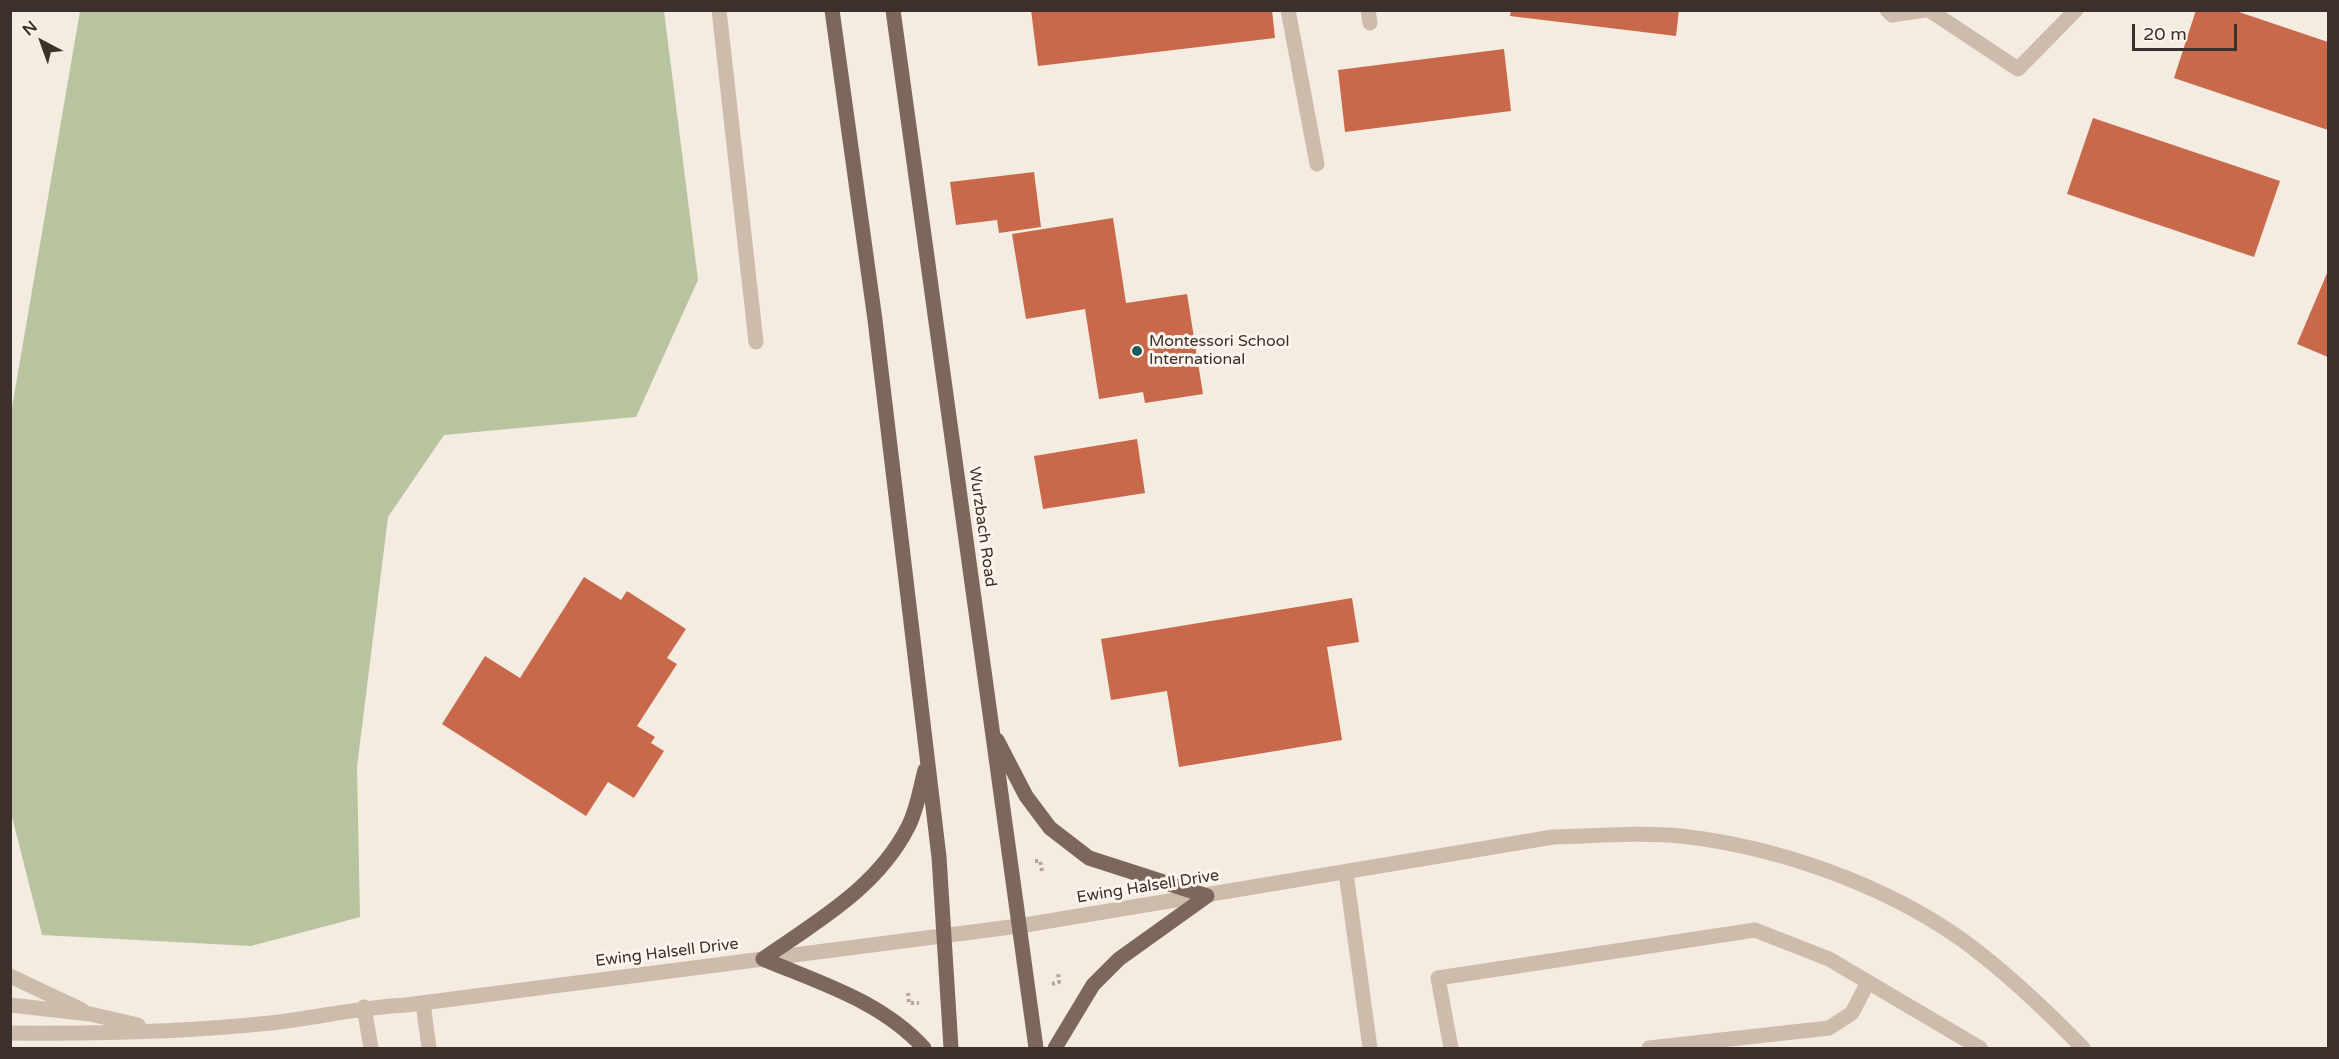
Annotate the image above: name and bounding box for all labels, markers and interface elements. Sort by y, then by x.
north arrow [12,12,72,72]
scale bar [2135,12,2240,50]
text: N [19,17,42,40]
text: 20 m [2143,23,2187,45]
place label: Montessori School International [1149,332,1289,370]
marker: Montessori School International [1130,344,1144,358]
street label: Wurzbach Road [964,466,1000,588]
street label: Ewing Halsell Drive [1075,866,1221,908]
street label: Ewing Halsell Drive [594,935,740,971]

